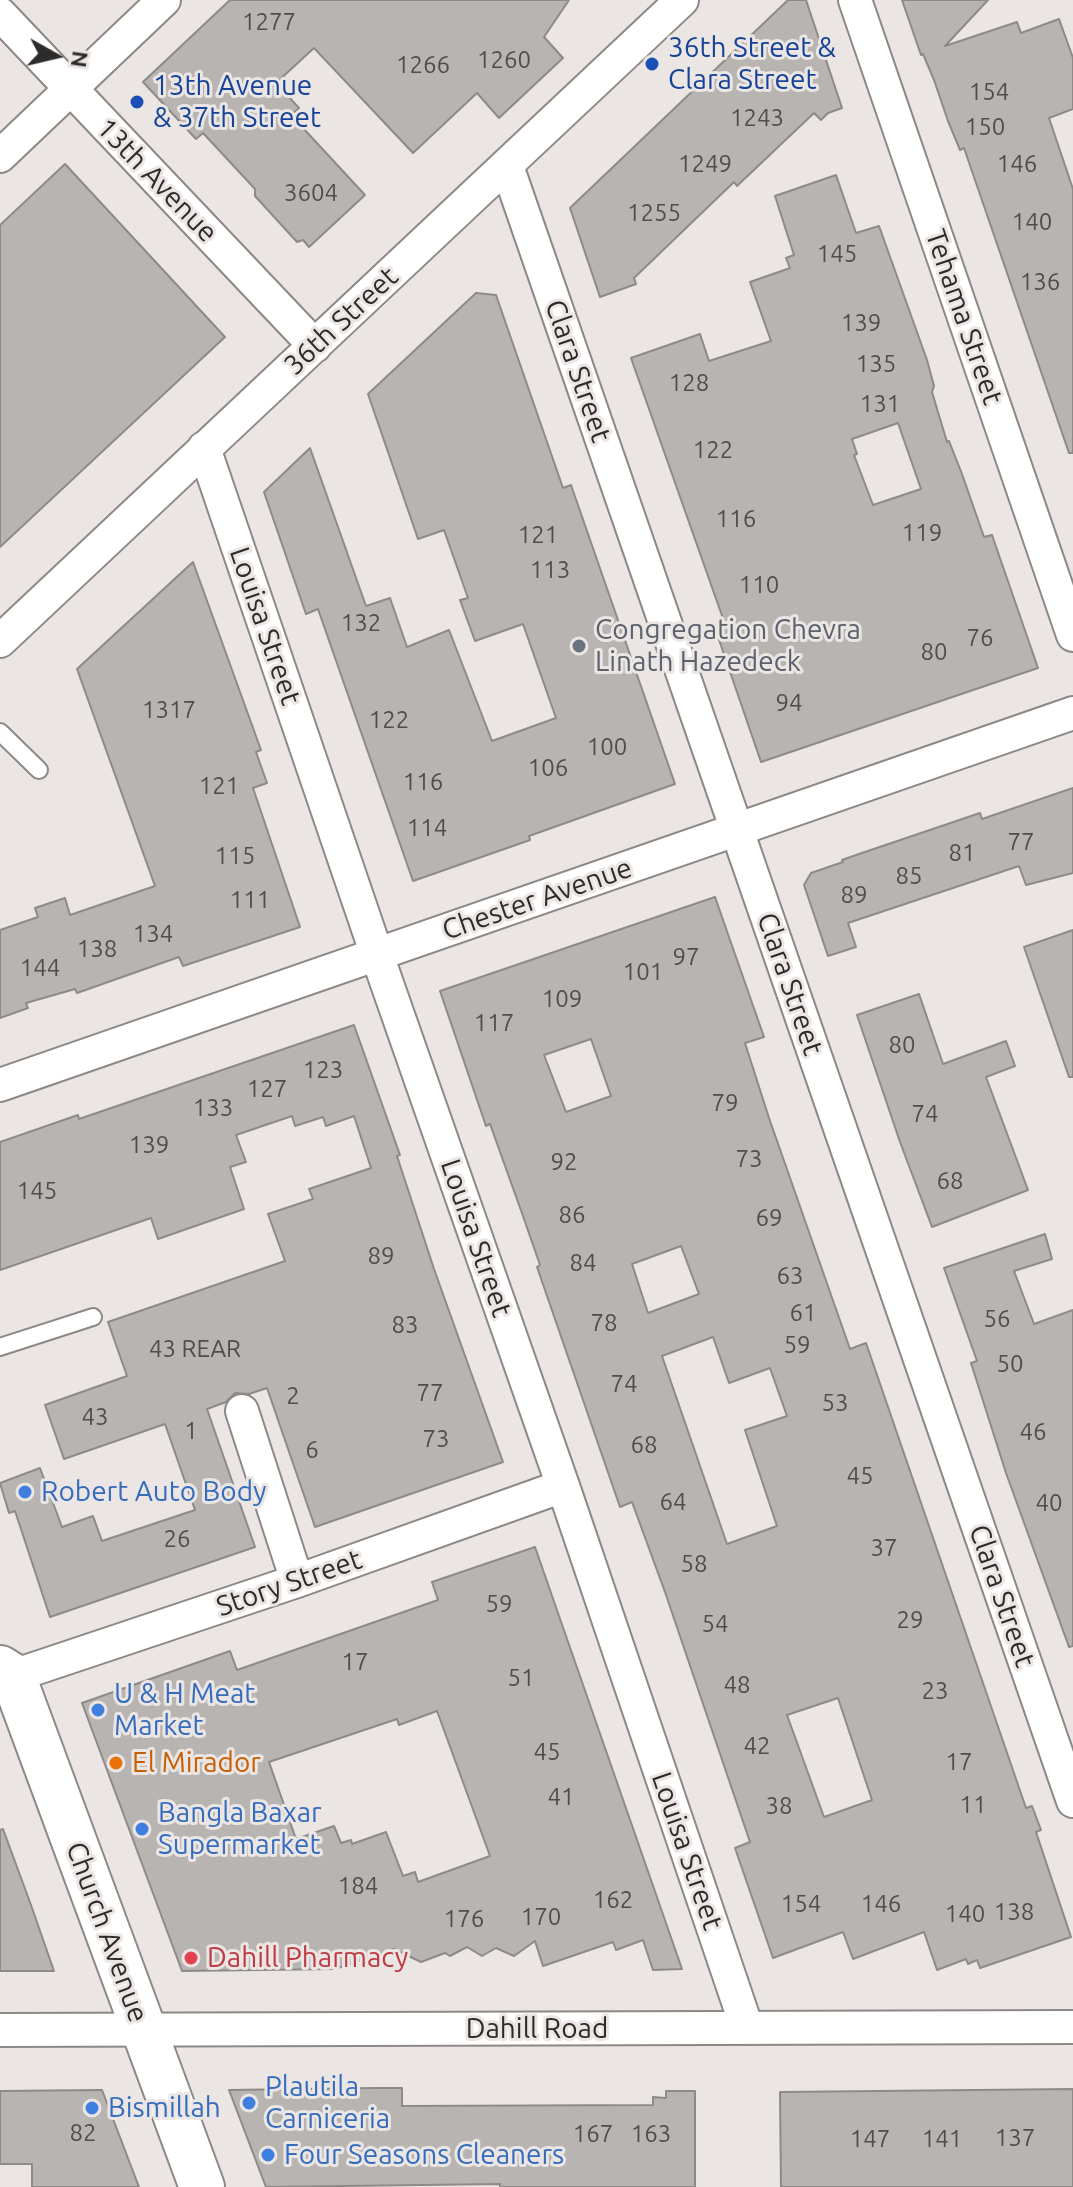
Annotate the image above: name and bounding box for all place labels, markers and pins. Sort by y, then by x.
place label: 36th Street & Clara Street [668,31,836,97]
marker: 36th Street & Clara Street [643,55,661,73]
place label: 13th Avenue & 37th Street [153,69,321,135]
marker: 13th Avenue & 37th Street [128,93,146,111]
place label: Congregation Chevra Linath Hazedeck [595,613,861,679]
marker: Congregation Chevra Linath Hazedeck [570,637,588,655]
place label: Robert Auto Body [41,1475,267,1509]
marker: Robert Auto Body [16,1483,34,1501]
place label: U & H Meat Market [114,1677,255,1743]
marker: U & H Meat Market [89,1701,107,1719]
place label: El Mirador [132,1746,261,1780]
marker: El Mirador [107,1754,125,1772]
place label: Bangla Baxar Supermarket [158,1796,322,1862]
marker: Bangla Baxar Supermarket [133,1820,151,1838]
place label: Dahill Pharmacy [207,1941,408,1975]
marker: Dahill Pharmacy [182,1949,200,1967]
place label: Plautila Carniceria [265,2070,390,2136]
place label: Bismillah [108,2091,221,2125]
marker: Plautila Carniceria [240,2094,258,2112]
marker: Bismillah [83,2099,101,2117]
place label: Four Seasons Cleaners [284,2138,564,2172]
marker: Four Seasons Cleaners [259,2146,277,2164]

